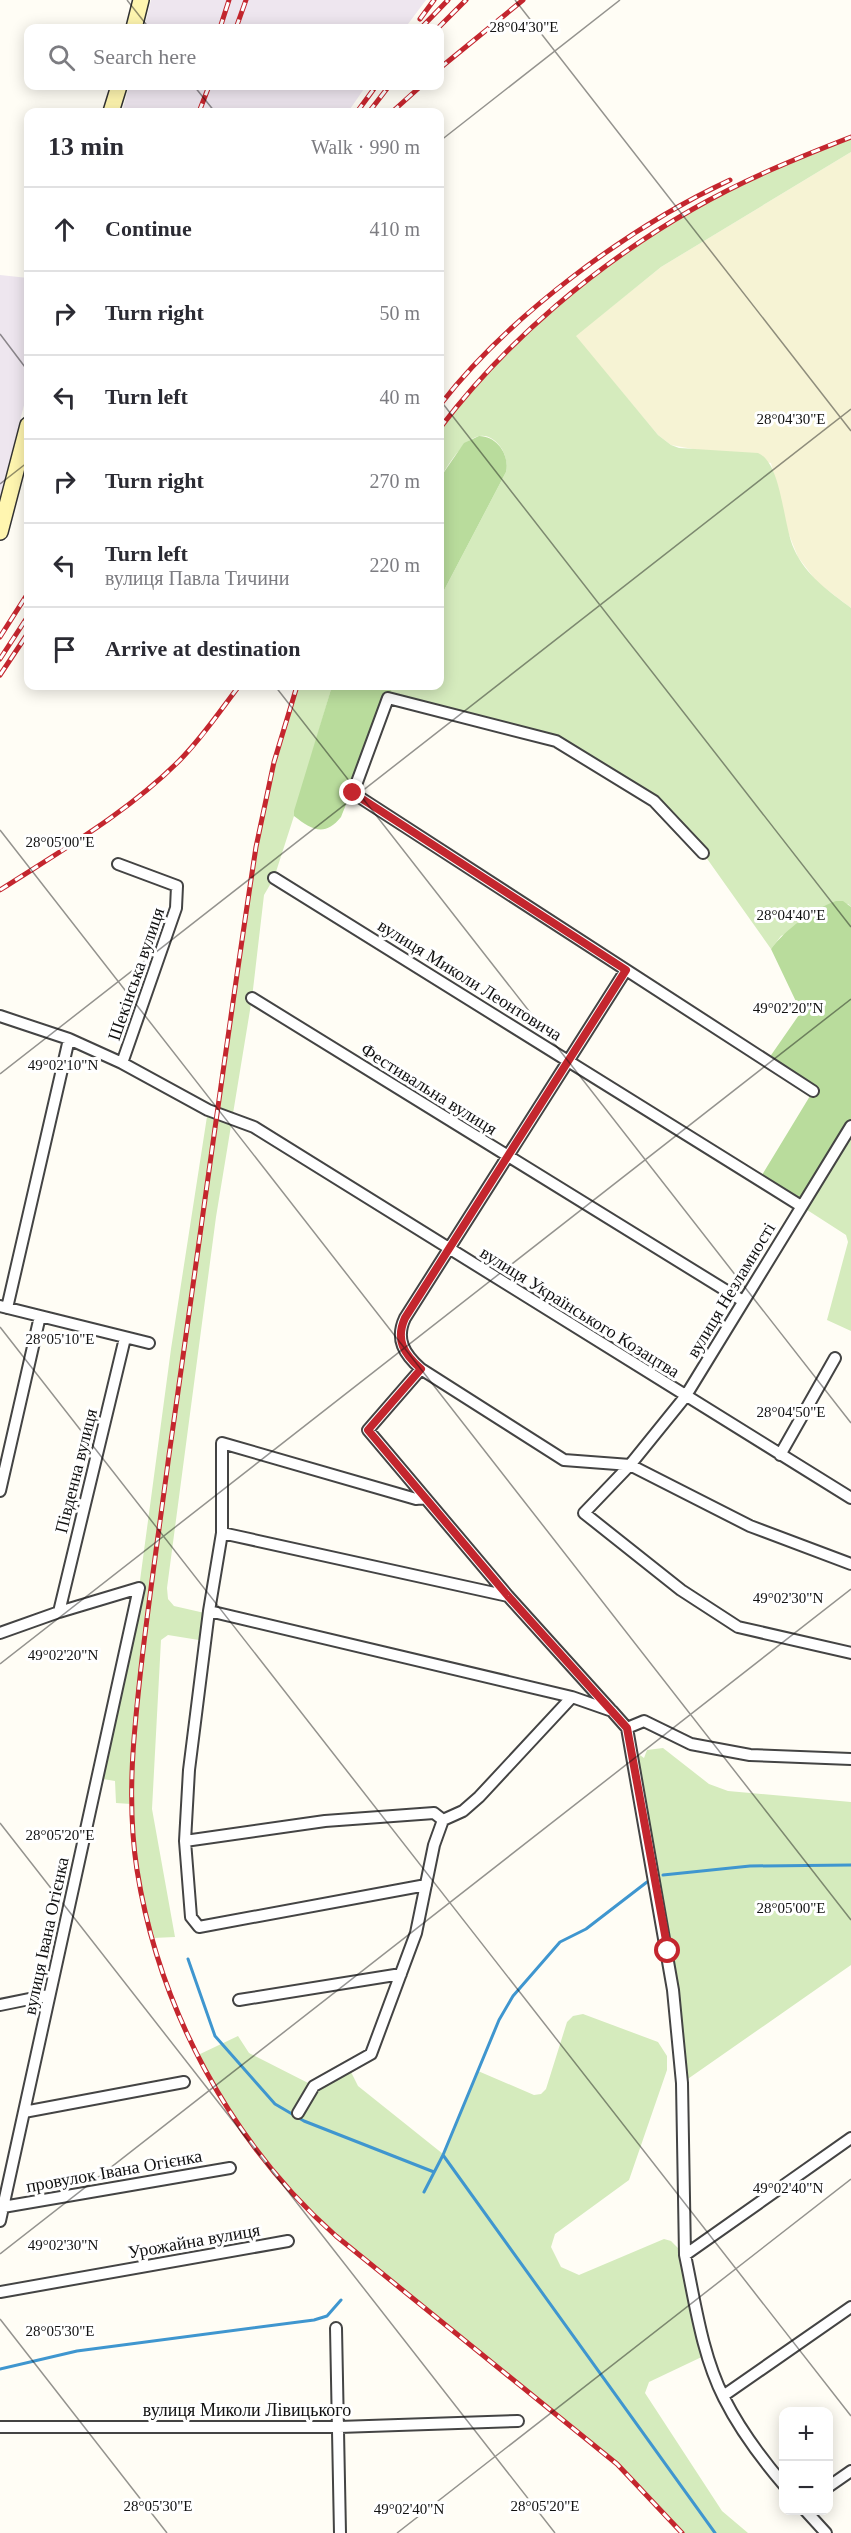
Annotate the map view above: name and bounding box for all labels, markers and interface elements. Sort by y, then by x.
text: 28°04'30"E [490,19,559,35]
search box [24,24,444,90]
icon: search [45,41,78,74]
text: Search here [93,44,196,69]
text: 13 min [48,132,124,161]
text: Walk · 990 m [311,136,420,158]
icon: ahead [48,213,81,246]
text: Continue [105,216,192,241]
text: 410 m [369,218,420,240]
icon: right [48,297,81,330]
text: Turn right [105,300,204,325]
text: 50 m [379,302,420,324]
icon: left [48,381,81,414]
text: Turn left [105,384,188,409]
text: 40 m [379,386,420,408]
text: 28°04'30"E [757,411,826,427]
icon: right [48,465,81,498]
text: Turn right [105,468,204,493]
text: 270 m [369,470,420,492]
text: Turn left [105,541,188,566]
icon: left [48,549,81,582]
text: 220 m [369,554,420,576]
text: вулиця Павла Тичини [105,567,289,589]
icon: arrive [48,633,81,666]
text: Arrive at destination [105,636,301,661]
route end [339,779,365,805]
text: 28°05'00"E [26,834,95,850]
street label: Шекінська вулиця [104,905,168,1043]
text: 28°04'40"E [757,907,826,923]
street label: вулиця Миколи Леонтовича [374,915,566,1045]
text: 49°02'20"N [753,1000,823,1016]
street label: Фестивальна вулиця [357,1039,501,1139]
text: 49°02'10"N [28,1057,98,1073]
street label: вулиця Незламності [683,1219,779,1361]
street label: вулиця Українського Козацтва [477,1242,683,1382]
text: 28°05'10"E [26,1331,95,1347]
text: 28°04'50"E [757,1404,826,1420]
street label: Південна вулиця [51,1407,101,1535]
text: 49°02'30"N [753,1590,823,1606]
text: 49°02'20"N [28,1647,98,1663]
text: 28°05'20"E [26,1827,95,1843]
street label: вулиця Івана Огієнка [20,1855,72,2017]
text: 28°05'00"E [757,1900,826,1916]
route start [654,1937,680,1963]
street label: провулок Івана Огієнка [24,2146,204,2196]
text: 49°02'40"N [753,2180,823,2196]
street label: Урожайна вулиця [127,2220,261,2262]
text: 49°02'30"N [28,2237,98,2253]
text: 28°05'30"E [26,2323,95,2339]
street label: вулиця Миколи Лівицького [143,2400,351,2420]
map controls [779,2407,833,2515]
button: + [779,2407,833,2461]
button: − [779,2461,833,2515]
text: 28°05'30"E [124,2498,193,2514]
text: 28°05'20"E [511,2498,580,2514]
text: 49°02'40"N [374,2501,444,2517]

